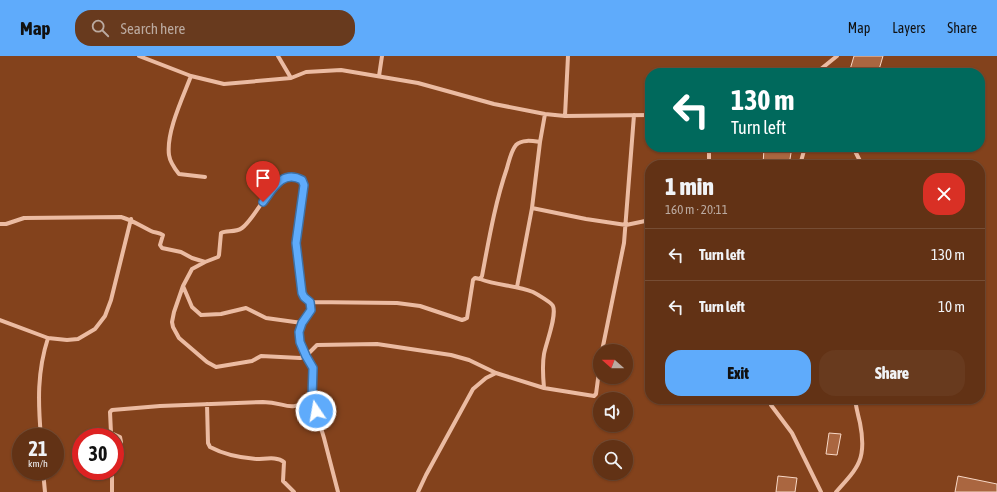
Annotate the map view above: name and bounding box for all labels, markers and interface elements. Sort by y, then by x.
search box [75,10,355,46]
text: Map [20,17,51,39]
icon: search [89,17,111,39]
text: Search here [121,20,185,37]
text: Map [848,20,870,36]
text: Layers [892,20,925,36]
text: Share [947,20,977,36]
icon: left [665,84,717,136]
text: 130 m [731,84,794,116]
text: Turn left [731,117,786,138]
pin [246,161,280,202]
icon: arrive [252,167,274,189]
text: 1 min [665,173,714,200]
button: close [923,173,965,215]
text: 160 m · 20:11 [665,202,728,217]
icon: left [665,244,687,266]
text: Turn left [699,246,745,263]
text: 130 m [931,246,965,263]
icon: left [665,296,687,318]
text: Turn left [699,298,745,315]
text: 10 m [938,298,965,315]
north arrow [593,344,633,384]
map controls [593,344,633,480]
button: Exit [665,350,811,396]
button: Share [819,350,965,396]
position arrow [295,390,337,432]
button: sound [593,392,633,432]
speed limit sign: 30 [72,428,124,480]
text: 21 [29,437,47,460]
button: search [593,440,633,480]
text: km/h [28,458,48,469]

